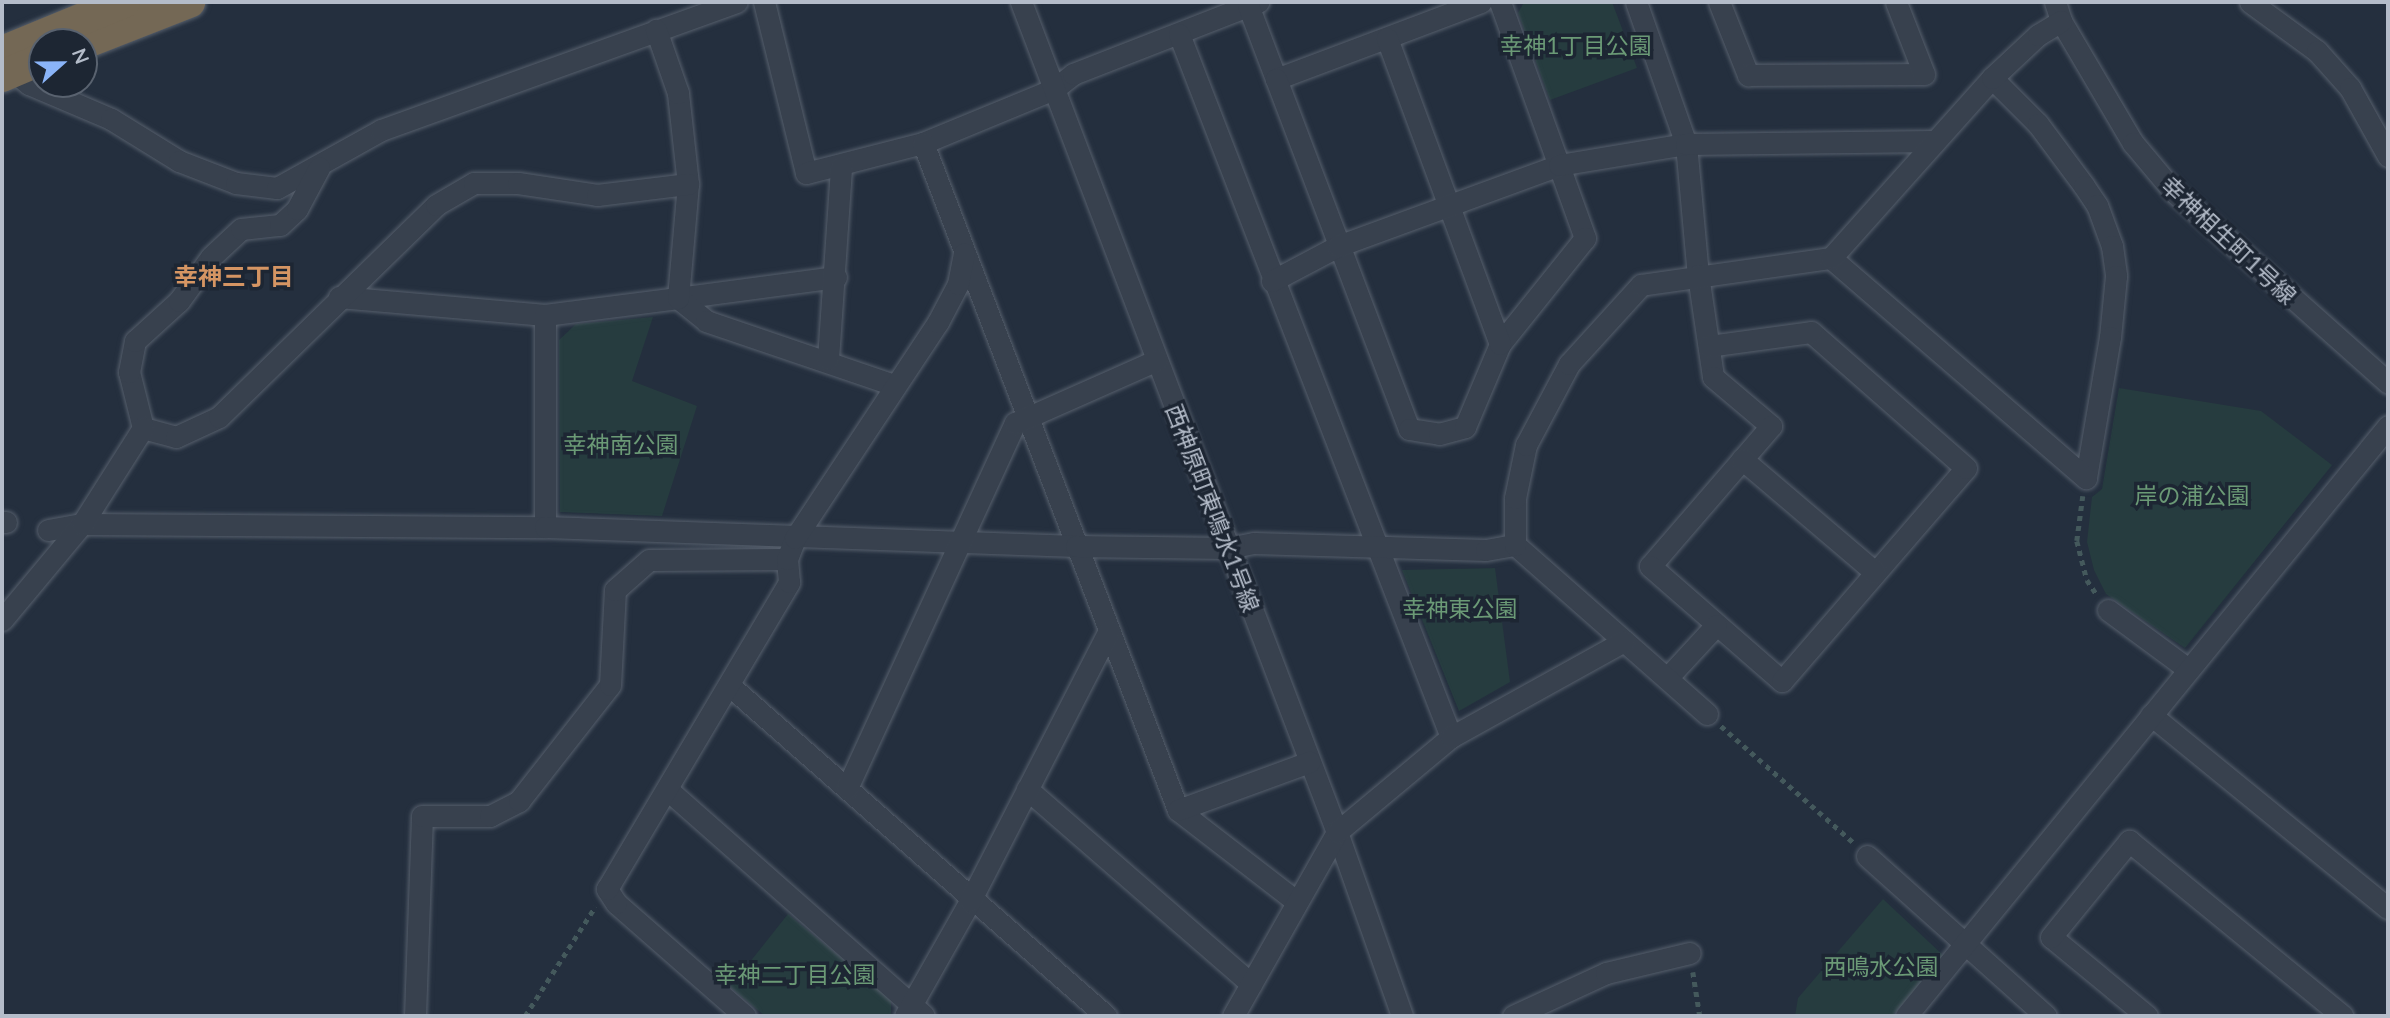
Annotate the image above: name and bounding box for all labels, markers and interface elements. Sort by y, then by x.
north arrow [28,28,98,98]
park label: 幸神1丁目公園 [1500,31,1652,59]
text: N [68,45,95,67]
street label: 幸神相生町1号線 [2156,170,2302,310]
district label: 幸神三丁目 [174,262,294,290]
street label: 西神原町東鳴水1号線 [1161,400,1265,616]
park label: 幸神南公園 [564,430,678,458]
park label: 岸の浦公園 [2135,481,2249,509]
park label: 幸神東公園 [1403,594,1517,622]
park label: 西鳴水公園 [1824,952,1938,980]
park label: 幸神二丁目公園 [715,960,875,988]

